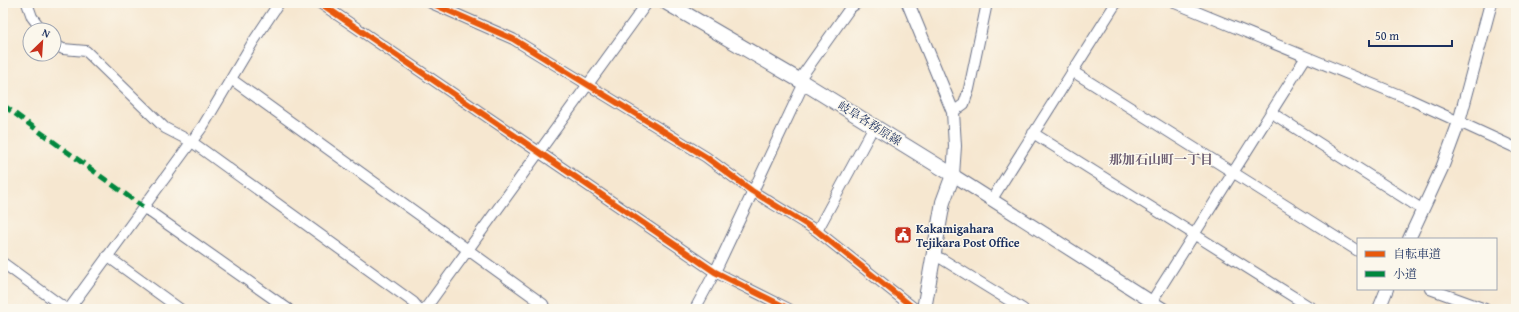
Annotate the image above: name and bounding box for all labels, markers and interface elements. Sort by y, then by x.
north arrow [22,22,62,62]
scale bar [1369,22,1452,48]
text: N [40,24,54,42]
text: 50 m [1375,27,1399,44]
street label: 岐阜各務原線 [835,97,905,149]
district label: 那加石山町一丁目 [1109,150,1213,169]
place label: Kakamigahara Tejikara Post Office [916,220,1020,251]
public building icon: Kakamigahara Tejikara Post Office [893,225,913,245]
legend [1357,238,1497,290]
text: 自転車道 [1393,245,1441,262]
text: 小道 [1393,265,1417,282]

